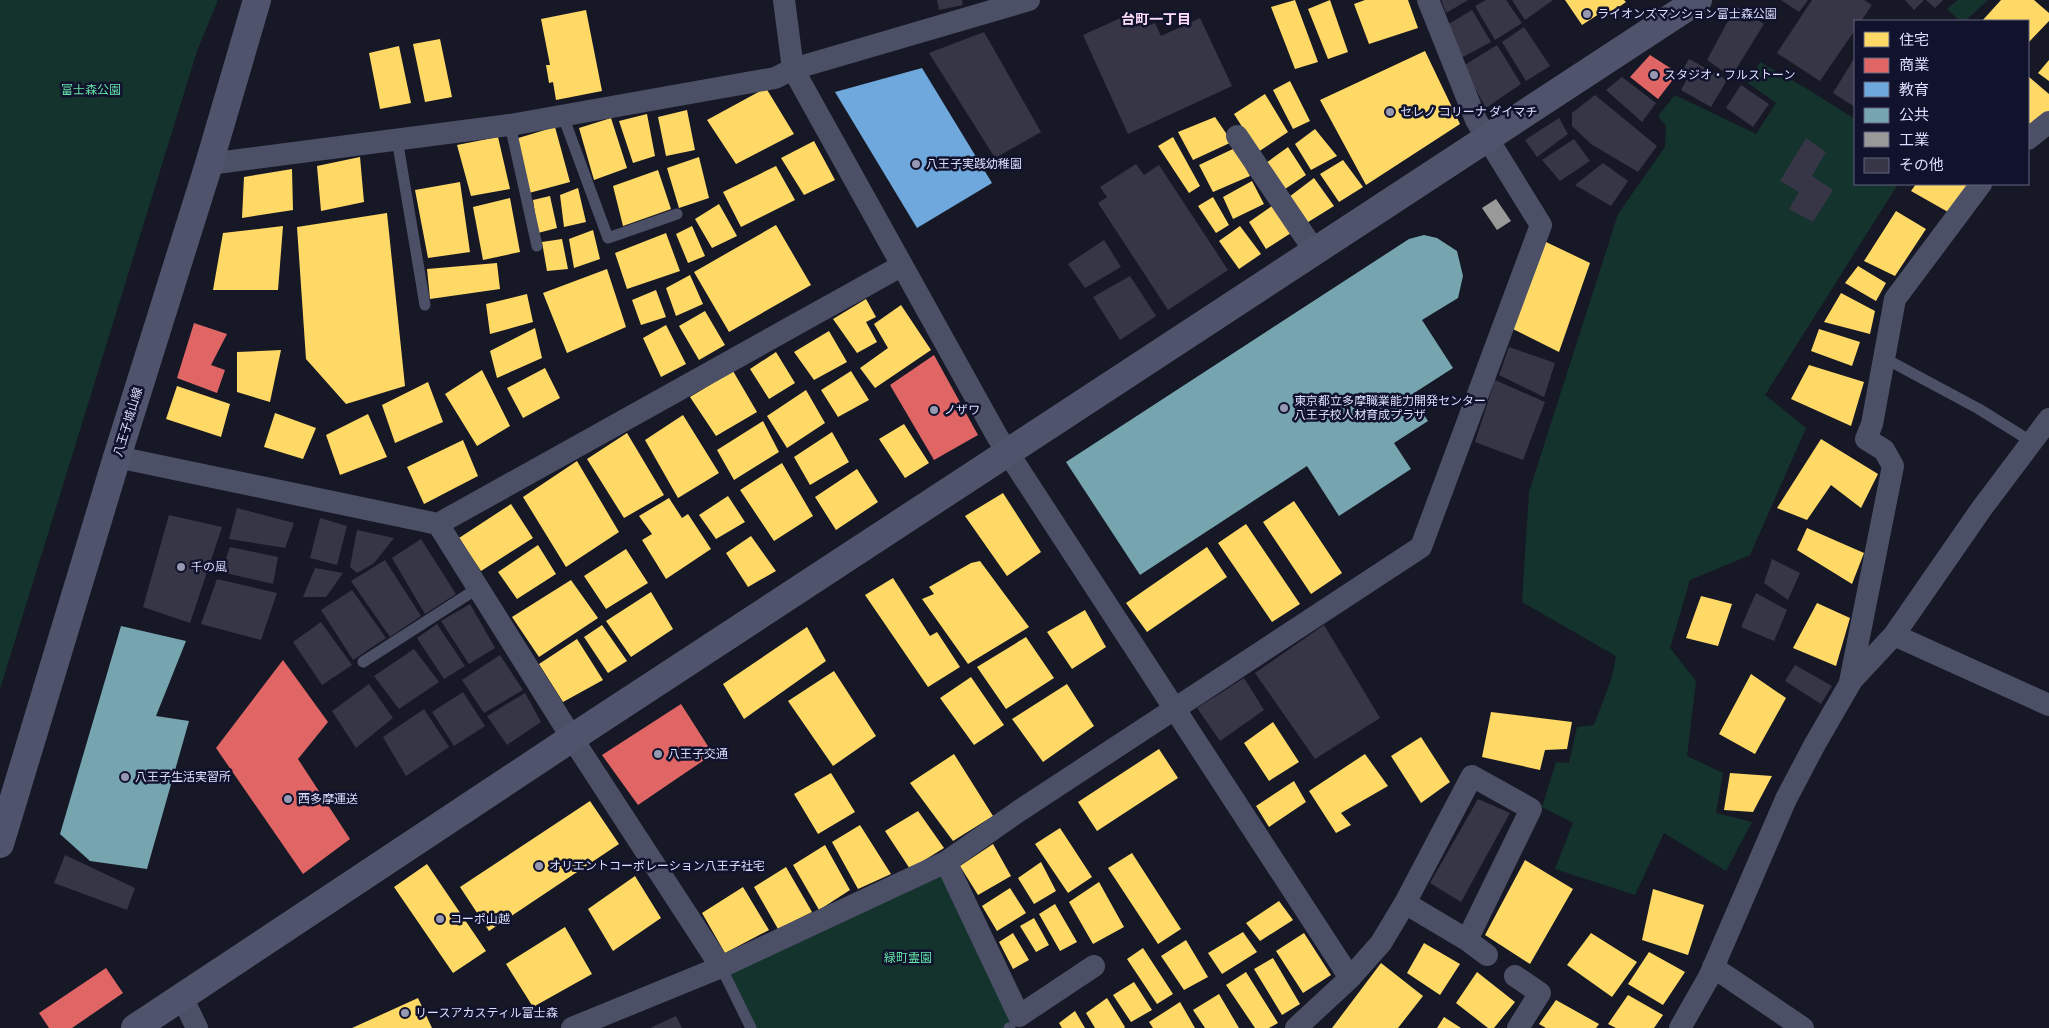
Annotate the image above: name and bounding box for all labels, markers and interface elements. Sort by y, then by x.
place label: ライオンズマンション富士森公園 [1597,7,1777,22]
marker: ライオンズマンション富士森公園 [1581,8,1593,20]
district label: 台町一丁目 [1121,11,1191,28]
legend [1854,20,2029,185]
text: 住宅 [1899,31,1929,49]
text: 商業 [1899,56,1929,74]
place label: スタジオ・フルストーン [1664,68,1795,83]
marker: スタジオ・フルストーン [1648,69,1660,81]
text: 教育 [1899,81,1929,99]
park label: 富士森公園 [61,83,121,98]
place label: セレノ コリーナ ダイマチ [1400,105,1537,120]
marker: セレノ コリーナ ダイマチ [1384,106,1396,118]
text: 公共 [1899,106,1929,124]
text: 工業 [1899,131,1929,149]
text: その他 [1899,156,1944,174]
place label: 八王子実践幼稚園 [926,157,1022,172]
marker: 八王子実践幼稚園 [910,158,922,170]
street label: 八王子城山線 [111,386,146,459]
place label: 東京都立多摩職業能力開発センター 八王子校人材育成プラザ [1294,394,1486,423]
marker: 東京都立多摩職業能力開発センター 八王子校人材育成プラザ [1278,402,1290,414]
place label: ノザワ [944,403,980,418]
marker: ノザワ [928,404,940,416]
place label: 千の風 [191,560,227,575]
marker: 千の風 [175,561,187,573]
place label: 八王子交通 [668,747,728,762]
marker: 八王子交通 [652,748,664,760]
place label: 八王子生活実習所 [135,770,231,785]
marker: 八王子生活実習所 [119,771,131,783]
place label: 西多摩運送 [298,792,358,807]
marker: 西多摩運送 [282,793,294,805]
place label: オリエントコーポレーション八王子社宅 [549,859,765,874]
marker: オリエントコーポレーション八王子社宅 [533,860,545,872]
place label: コーポ山越 [450,912,510,927]
marker: コーポ山越 [434,913,446,925]
park label: 緑町霊園 [884,951,932,966]
place label: リースアカスティル富士森 [415,1006,558,1021]
marker: リースアカスティル富士森 [399,1007,411,1019]

